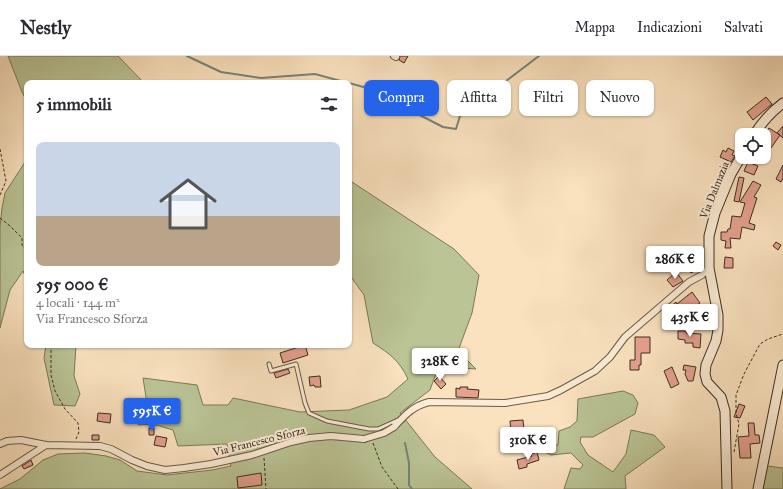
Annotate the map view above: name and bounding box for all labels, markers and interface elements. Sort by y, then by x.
text: Nestly [20,16,71,39]
text: Mappa [575,19,615,36]
text: Indicazioni [637,19,702,36]
text: Salvati [724,19,763,36]
chip: Compra [364,80,439,116]
chip: Affitta [447,80,511,116]
chip: Filtri [519,80,578,116]
chip: Nuovo [586,80,654,116]
icon: filters [318,93,340,115]
text: 5 immobili [36,94,112,115]
map controls [735,128,771,164]
button: locate [735,128,771,164]
street label: Via Dalmazia [697,159,732,222]
icon: home [152,168,224,240]
pin: 286K € [642,246,708,280]
text: 286K € [655,251,695,267]
text: 595 000 € [36,274,108,295]
text: 4 locali · 144 m² [36,295,120,311]
pin: 435K € [657,304,723,338]
text: 435K € [671,309,709,325]
text: Via Francesco Sforza [36,311,148,327]
pin: 328K € [407,348,473,382]
text: 328K € [421,353,459,369]
pin: 595K € [119,398,185,432]
text: 595K € [133,403,171,419]
street label: Via Francesco Sforza [211,424,307,459]
pin: 310K € [495,427,561,461]
text: 310K € [509,432,547,448]

